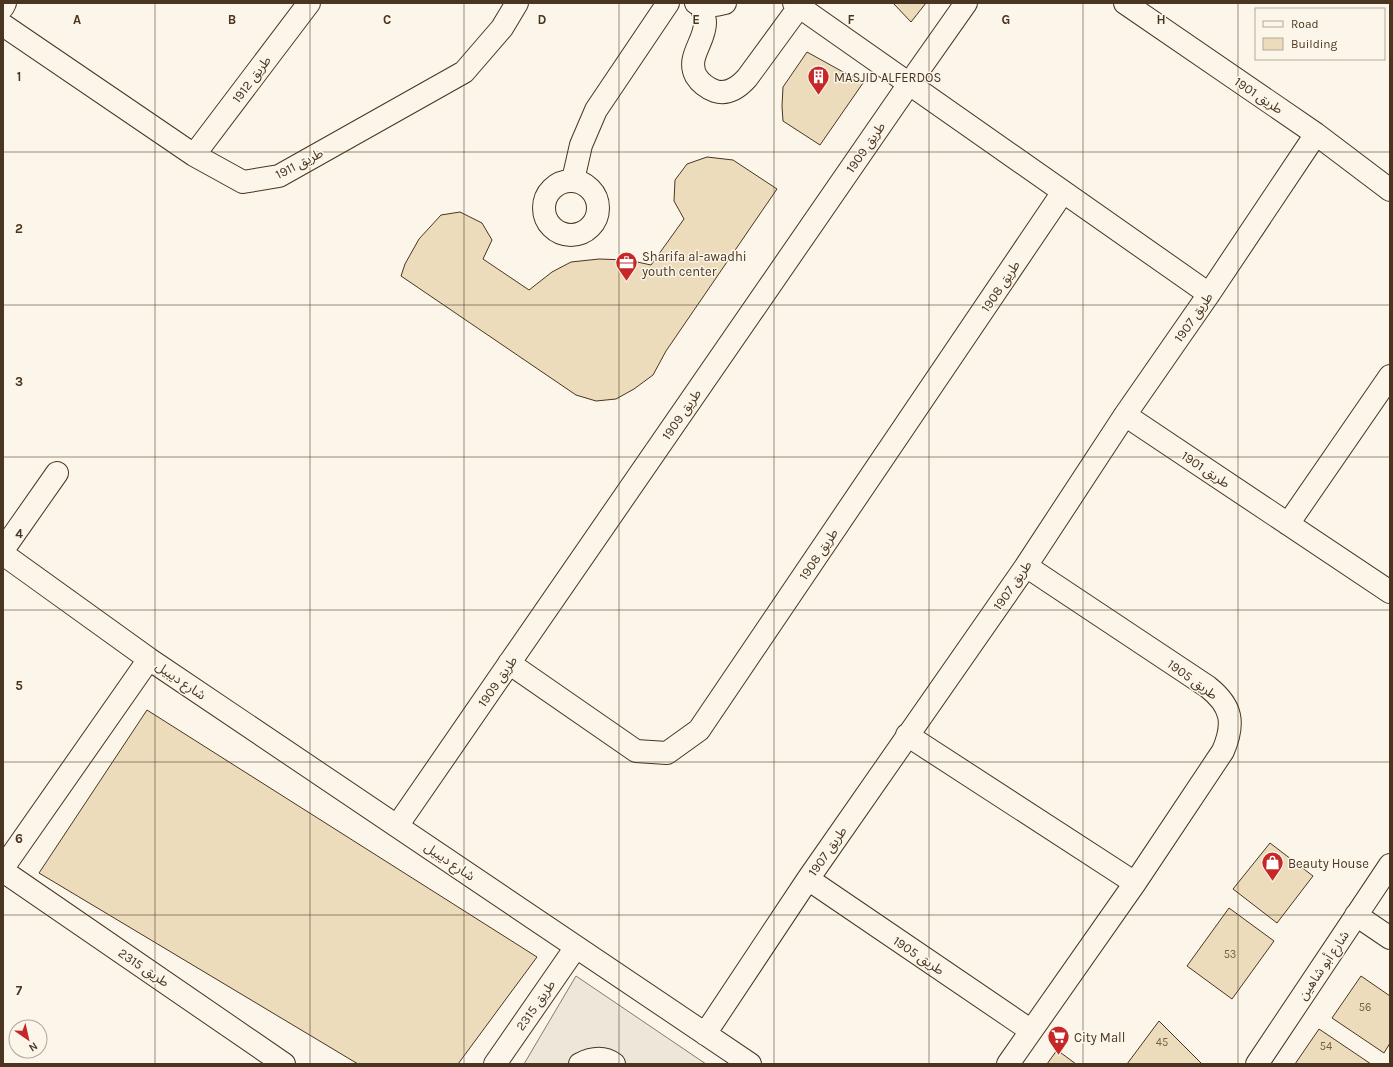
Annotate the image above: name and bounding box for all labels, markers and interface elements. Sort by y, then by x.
legend [1255,8,1385,60]
text: A [73,12,81,27]
text: B [228,12,236,27]
text: C [383,12,391,27]
text: D [538,12,547,27]
text: E [692,12,700,27]
text: F [847,12,855,27]
text: G [1002,12,1010,27]
text: H [1156,12,1166,27]
text: Road [1291,17,1319,31]
text: Building [1291,37,1338,51]
street label: طريق 1912 [229,53,275,106]
building icon: MASJID ALFERDOS [805,64,831,97]
text: 1 [17,69,21,84]
place label: MASJID ALFERDOS [834,70,941,85]
street label: طريق 1901 [1231,74,1286,118]
street label: طريق 1909 [843,119,889,176]
street label: طريق 1911 [273,145,326,183]
text: 2 [15,221,23,236]
place label: Sharifa al-awadhi youth center [641,249,747,279]
office icon: Sharifa al-awadhi youth center [613,250,639,283]
street label: طريق 1908 [978,258,1024,315]
street label: طريق 1907 [1171,290,1217,345]
text: 3 [15,374,23,389]
street label: طريق 1909 [659,386,705,443]
street label: طريق 1901 [1178,448,1233,492]
text: 4 [15,526,23,541]
street label: طريق 1908 [796,526,842,583]
street label: طريق 1907 [990,558,1036,613]
street label: طريق 1909 [475,653,521,710]
street label: طريق 1905 [1164,656,1221,703]
street label: شارع ديبيل [151,658,209,705]
text: 5 [15,678,23,693]
street label: طريق 1907 [805,824,851,879]
text: 6 [15,831,23,846]
street label: شارع ديبيل [420,839,478,886]
shop icon: Beauty House [1260,850,1286,883]
place label: Beauty House [1288,856,1369,871]
street label: شارع أبو شاهين [1294,928,1354,1004]
street label: طريق 1905 [890,933,947,979]
street label: طريق 2315 [115,945,172,991]
house number: 53 [1224,948,1236,961]
street label: طريق 2315 [513,977,559,1034]
text: 7 [16,983,23,998]
house number: 56 [1359,1001,1371,1014]
north arrow [8,1019,48,1059]
supermarket icon: City Mall [1046,1024,1072,1057]
place label: City Mall [1074,1030,1125,1045]
house number: 45 [1156,1036,1168,1049]
text: N [26,1039,40,1054]
house number: 54 [1320,1040,1332,1053]

